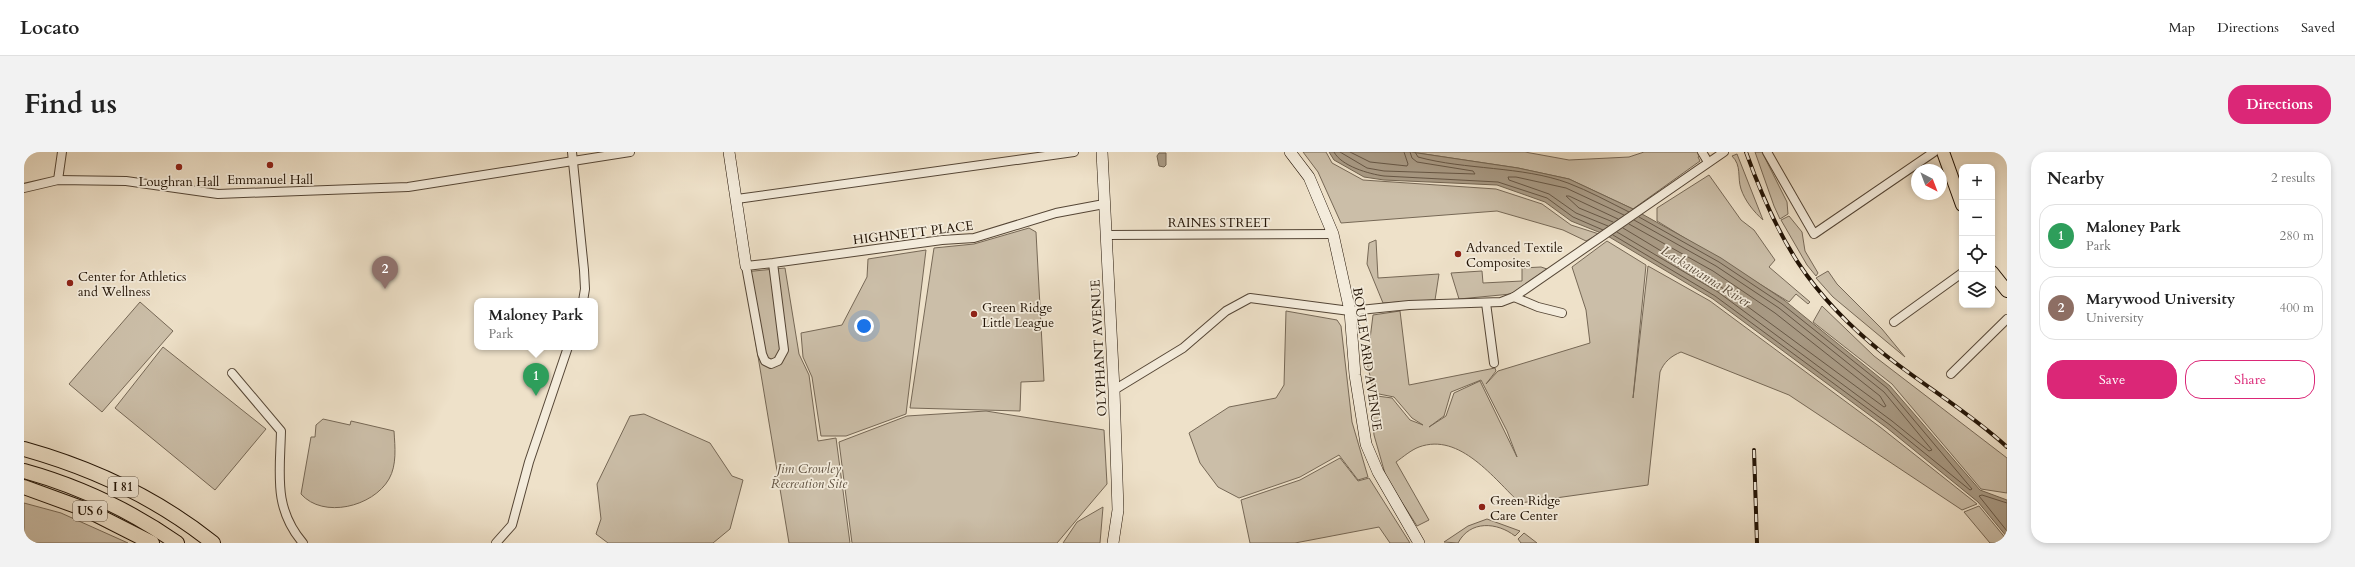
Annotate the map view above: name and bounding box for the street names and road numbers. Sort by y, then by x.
street label: RAINES STREET [1168,214,1271,232]
street label: HIGHNETT PLACE [852,217,974,249]
street label: OLYPHANT AVENUE [1086,279,1112,417]
street label: BOULEVARD AVENUE [1348,286,1386,432]
road number: I 81 [108,477,138,497]
road number: US 6 [73,501,107,521]

